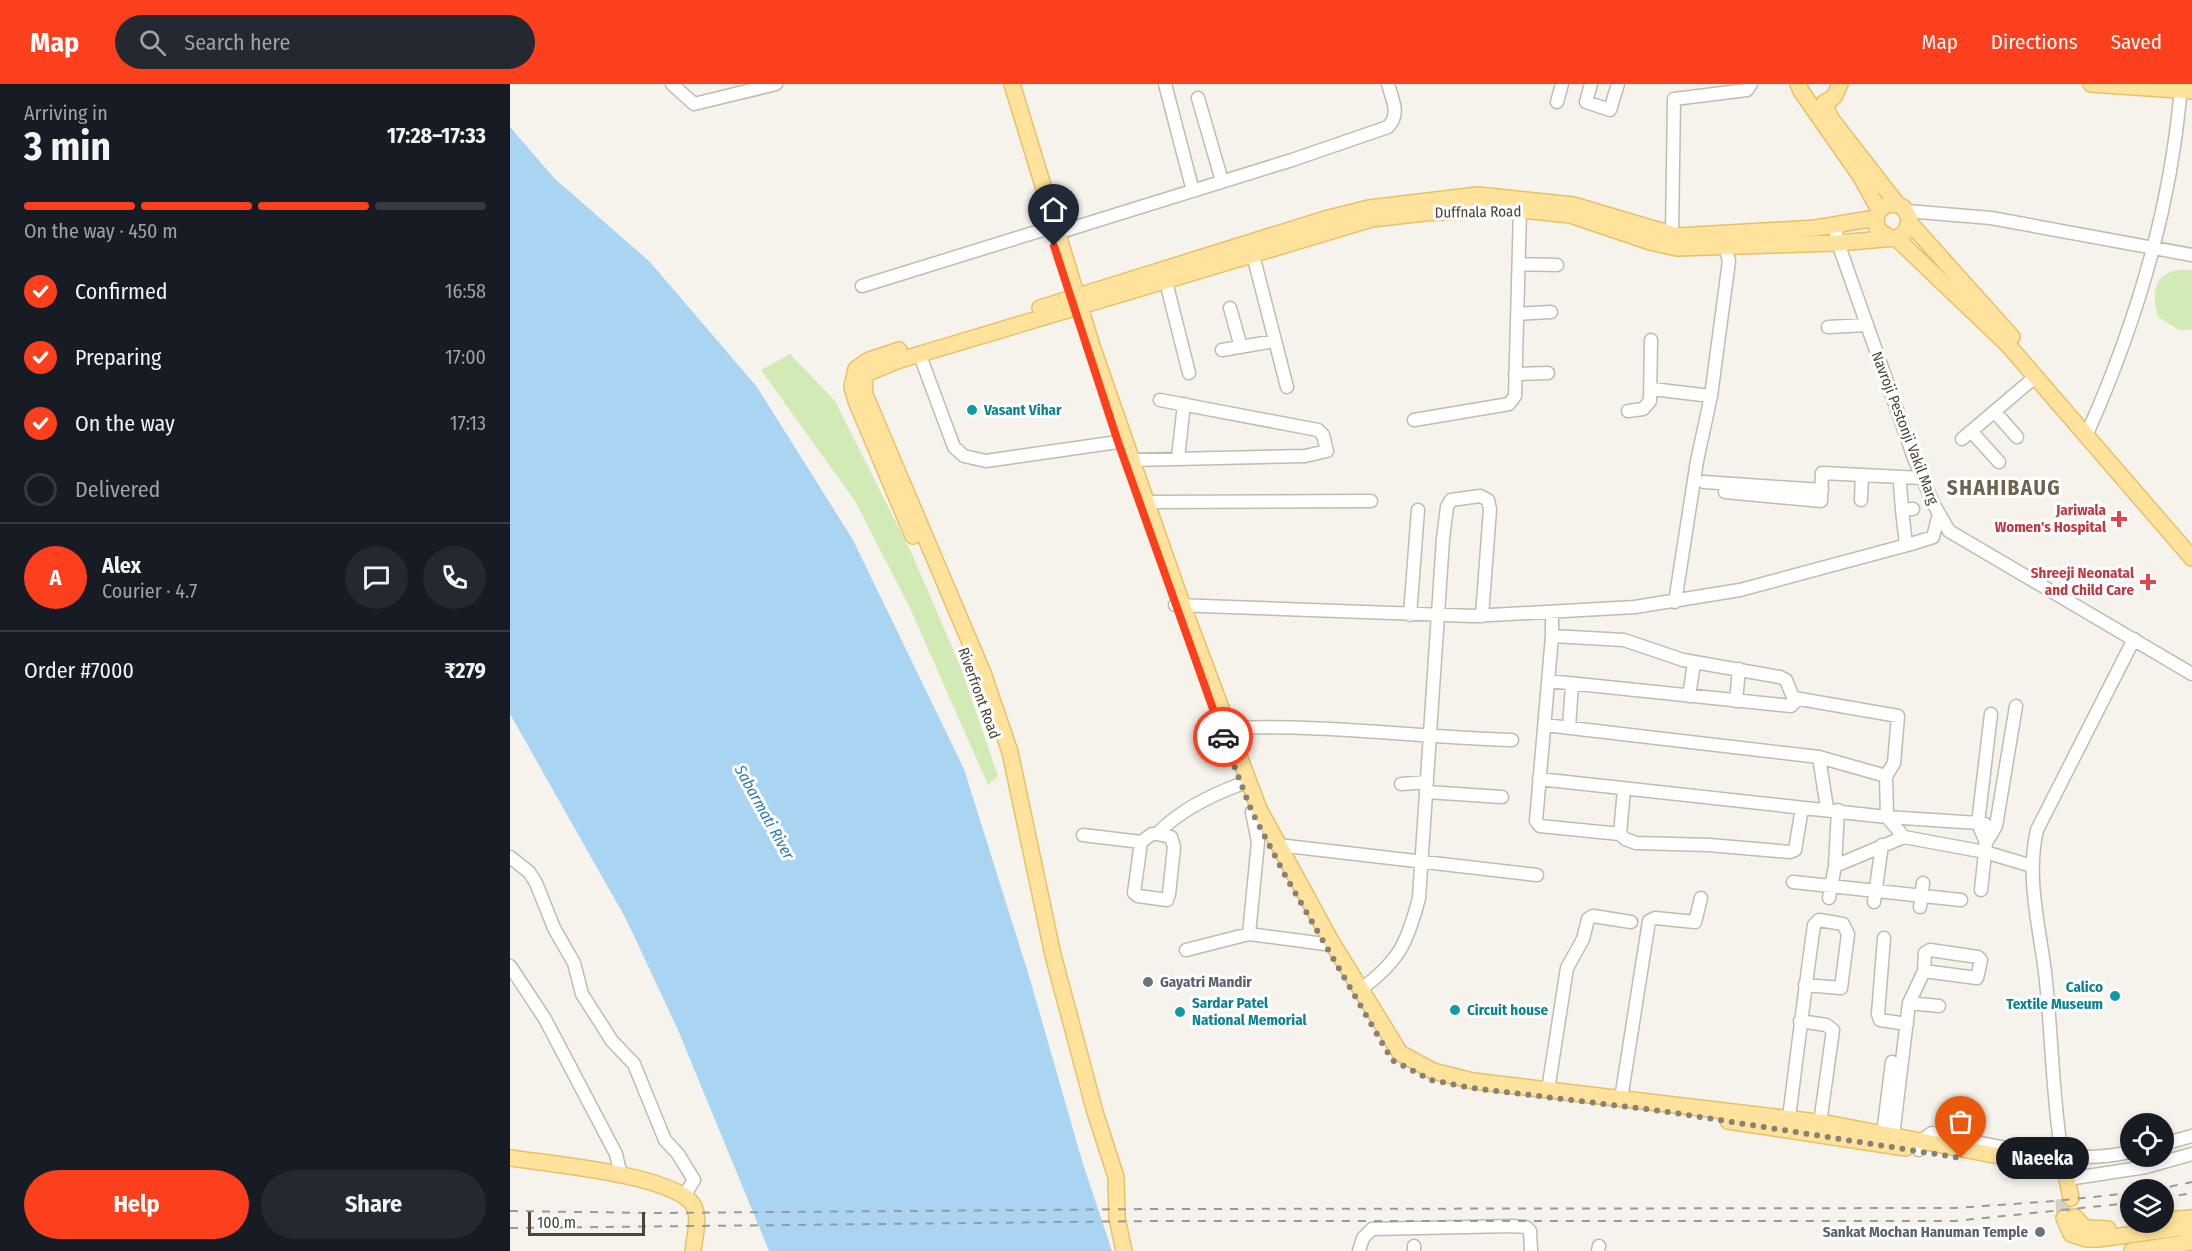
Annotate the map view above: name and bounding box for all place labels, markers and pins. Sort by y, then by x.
pin [1028,184,1079,246]
place label: Vasant Vihar [983,401,1062,419]
marker: Vasant Vihar [965,403,979,417]
place label: Jariwala Women's Hospital [1995,501,2107,536]
marker: Jariwala Women's Hospital [2110,510,2128,528]
place label: Shreeji Neonatal and Child Care [2031,564,2135,599]
marker: Shreeji Neonatal and Child Care [2139,573,2157,591]
place label: Gayatri Mandir [1160,973,1252,991]
marker: Gayatri Mandir [1141,975,1155,989]
place label: Calico Textile Museum [2006,978,2103,1013]
marker: Calico Textile Museum [2108,989,2122,1003]
place label: Sardar Patel National Memorial [1192,994,1308,1029]
place label: Circuit house [1467,1001,1549,1019]
marker: Circuit house [1448,1003,1462,1017]
marker: Sardar Patel National Memorial [1173,1005,1187,1019]
pin [1935,1096,1986,1158]
callout: Naeeka [1997,1137,2090,1179]
place label: Sankat Mochan Hanuman Temple [1823,1223,2028,1241]
marker: Sankat Mochan Hanuman Temple [2033,1225,2047,1239]

